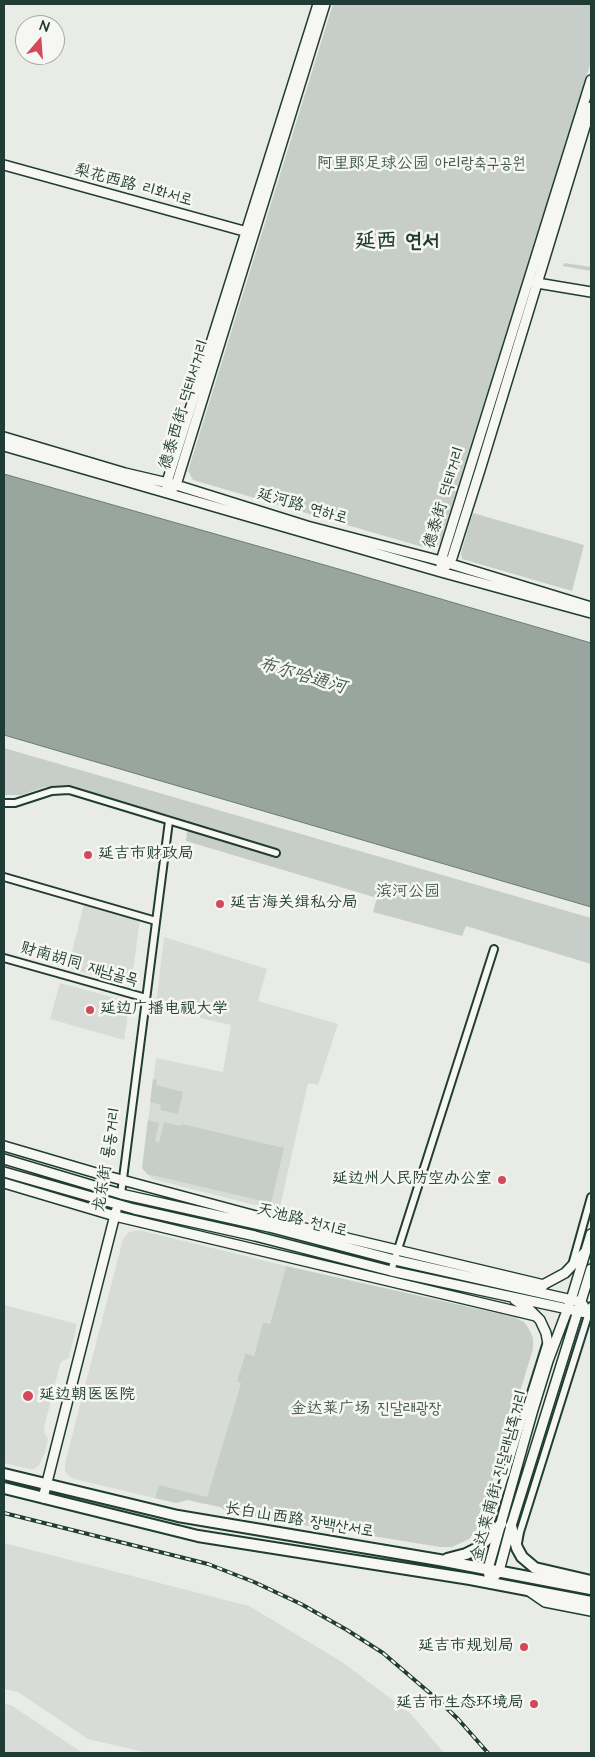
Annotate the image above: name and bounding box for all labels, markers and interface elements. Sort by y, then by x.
north arrow [15,15,65,65]
text: N [37,16,52,38]
park label: 阿里郎足球公园 아리랑축구공원 [317,155,525,175]
street label: 梨花西路 리화서로 [72,161,194,211]
district label: 延西 연서 [355,230,439,256]
street label: 德泰西街 덕태서거리 [156,338,214,472]
street label: 德泰街 덕태거리 [420,445,470,551]
street label: 延河路 연하로 [255,485,349,529]
water label: 布尔哈通河 [256,654,348,700]
place label: 延吉市财政局 [98,845,194,865]
marker: 延吉市财政局 [82,849,94,861]
park label: 滨河公园 [376,883,440,903]
place label: 延吉海关缉私分局 [230,894,358,914]
marker: 延吉海关缉私分局 [214,898,226,910]
street label: 财南胡同 재남골목 [18,939,140,991]
place label: 延边广播电视大学 [100,1000,228,1020]
marker: 延边广播电视大学 [84,1004,96,1016]
street label: 龙东街 룡동거리 [90,1106,126,1214]
place label: 延边州人民防空办公室 [332,1170,492,1190]
marker: 延边州人民防空办公室 [496,1174,508,1186]
street label: 天池路 천지로 [255,1200,349,1242]
place label: 延边朝医医院 [39,1386,135,1406]
street label: 金达莱南街 진달래남쪽거리 [468,1388,532,1564]
marker: 延边朝医医院 [21,1389,35,1403]
park label: 金达莱广场 진달래광장 [291,1400,441,1420]
street label: 长白山西路 장백산서로 [223,1500,375,1542]
place label: 延吉市规划局 [418,1637,514,1657]
marker: 延吉市规划局 [518,1641,530,1653]
place label: 延吉市生态环境局 [396,1694,524,1714]
marker: 延吉市生态环境局 [528,1698,540,1710]

